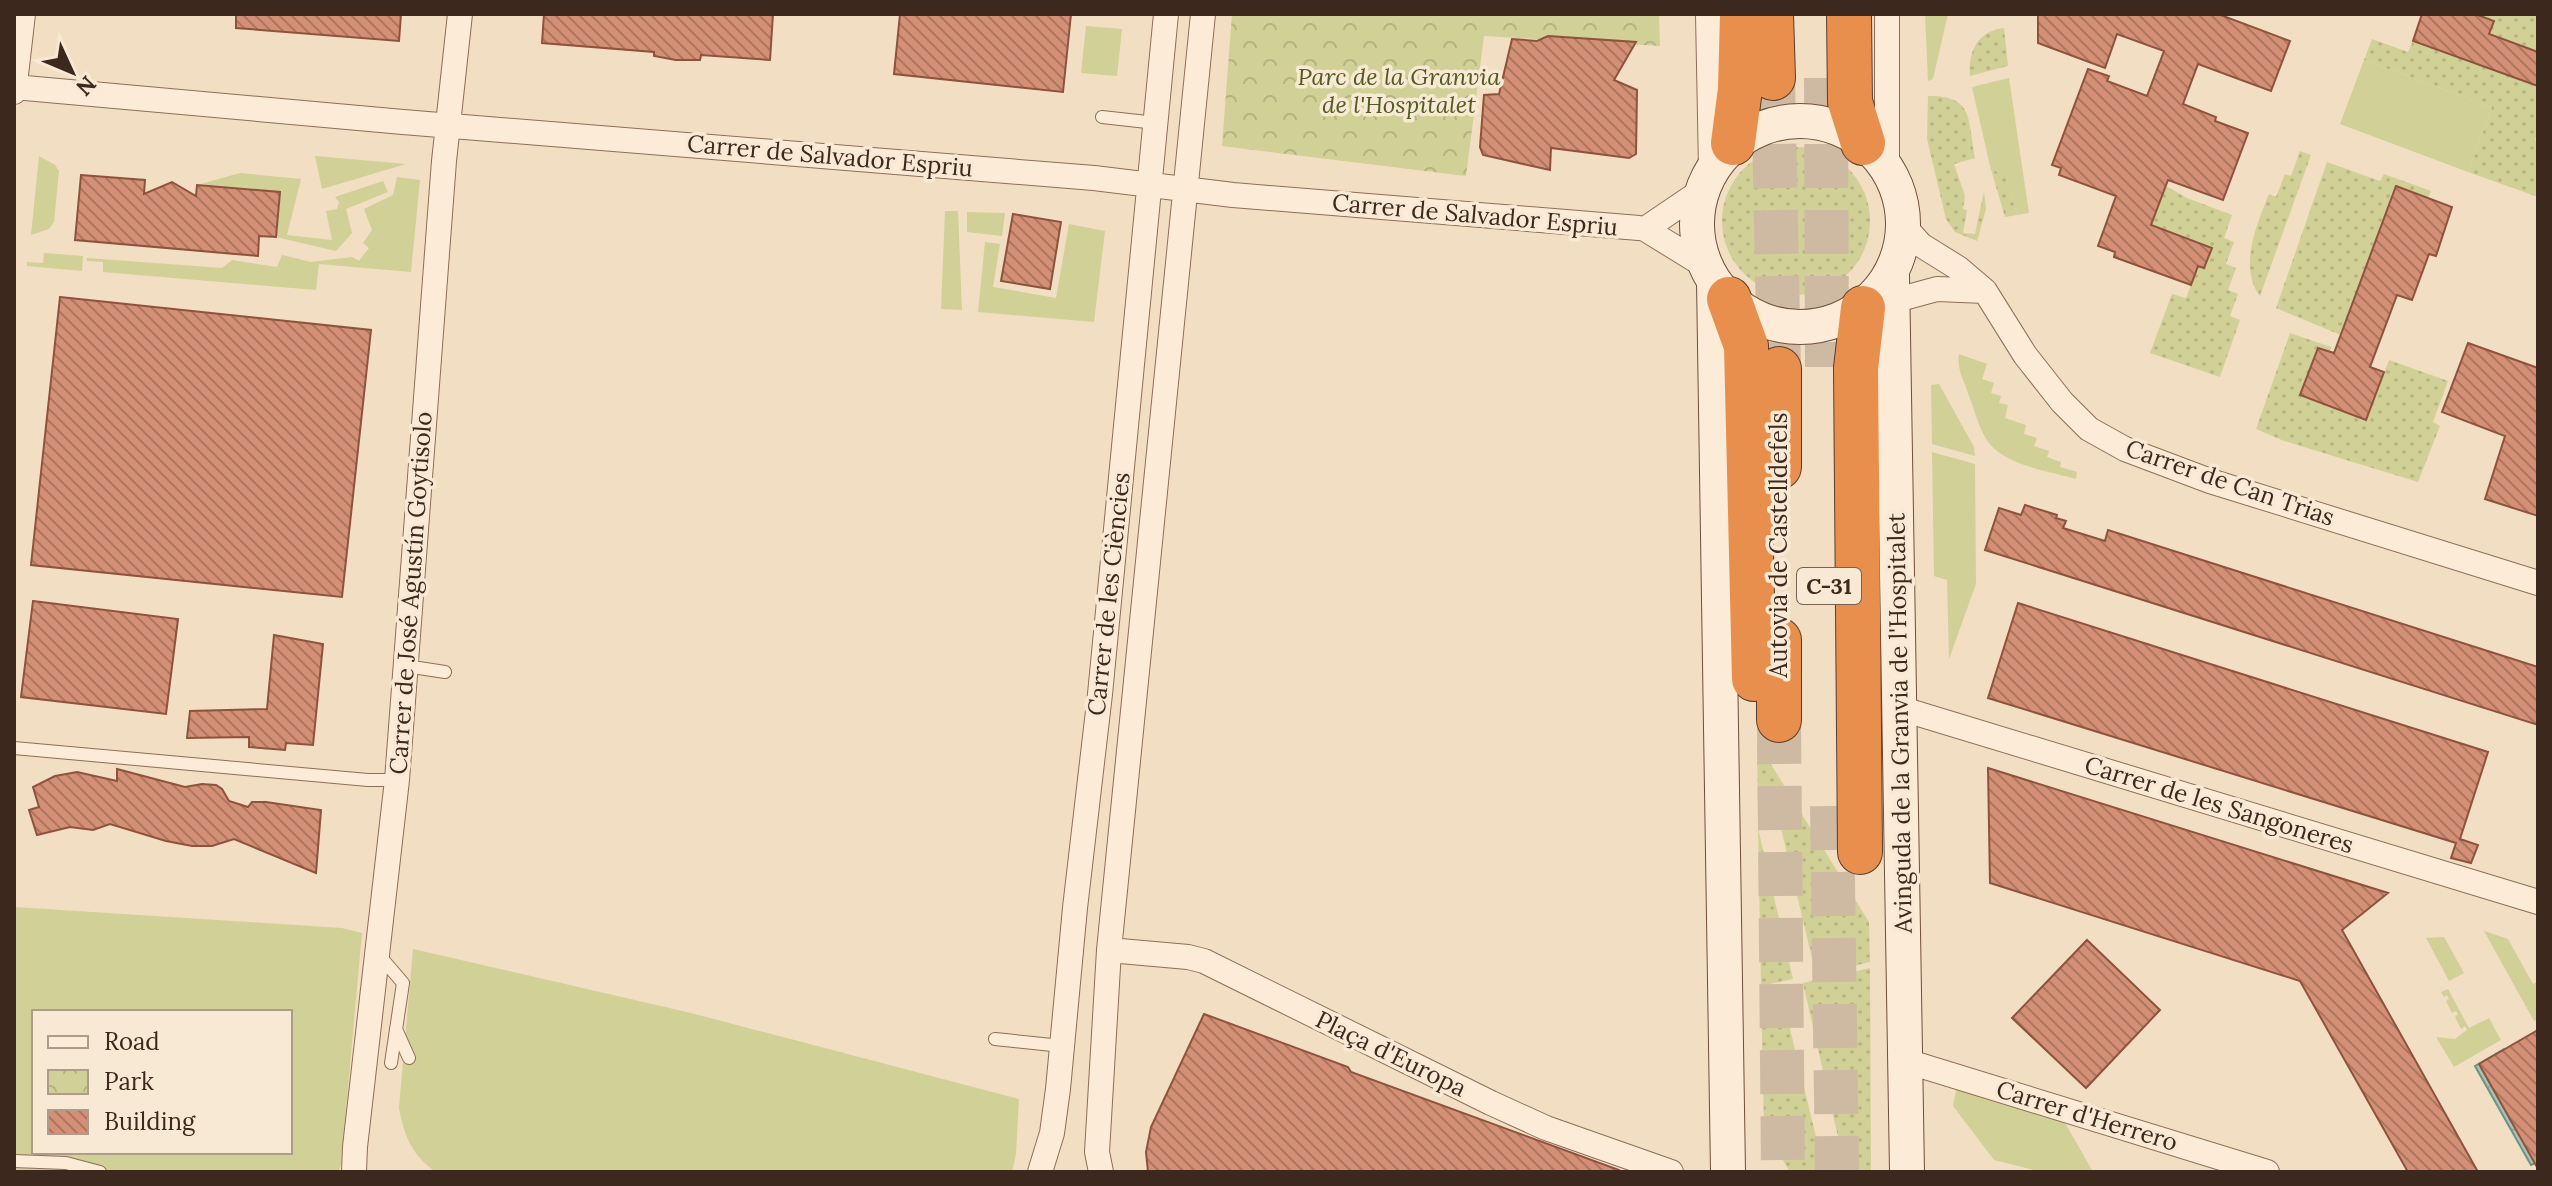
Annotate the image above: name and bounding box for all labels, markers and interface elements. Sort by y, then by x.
north arrow [32,32,112,112]
park label: Parc de la Granvia de l'Hospitalet [1298,61,1501,120]
text: N [70,70,102,102]
street label: Carrer de Salvador Espriu [686,128,974,183]
street label: Carrer de Salvador Espriu [1331,187,1619,242]
street label: Carrer de José Agustín Goytisolo [382,410,439,775]
street label: Autovia de Castelldefels [1763,412,1794,679]
street label: Carrer de Can Trias [2122,432,2339,533]
street label: Carrer de les Ciències [1080,471,1137,717]
street label: Avinguda de la Granvia de l'Hospitalet [1880,512,1919,934]
road number: C-31 [1797,568,1861,604]
street label: Carrer de les Sangoneres [2081,749,2357,860]
street label: Plaça d'Europa [1311,1004,1472,1103]
legend [32,1010,292,1154]
text: Road [104,1026,160,1057]
text: Park [104,1066,154,1097]
street label: Carrer d'Herrero [1993,1073,2182,1158]
text: Building [104,1106,196,1137]

